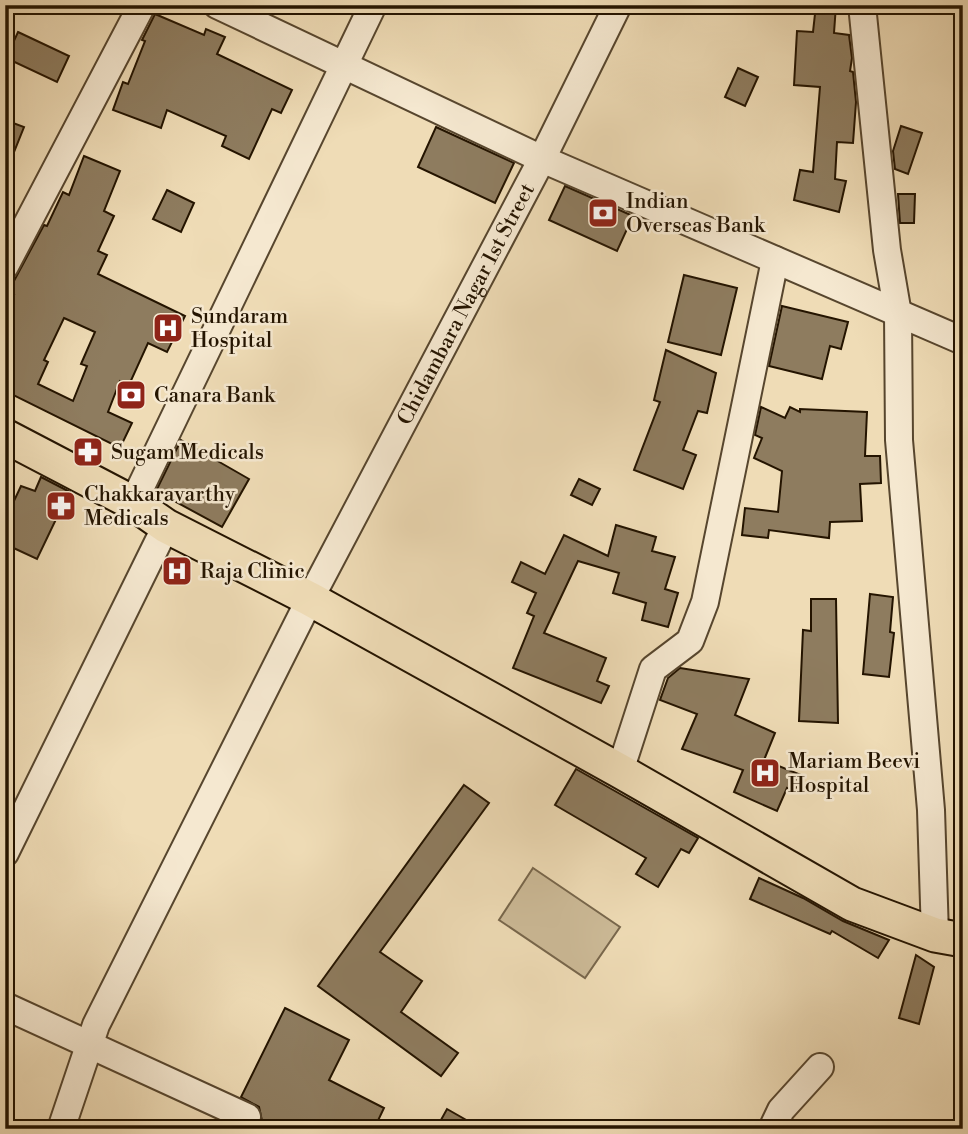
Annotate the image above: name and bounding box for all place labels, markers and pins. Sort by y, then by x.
place label: Indian Overseas Bank [626,189,766,239]
bank icon: Indian Overseas Bank [586,196,620,230]
place label: Sundaram Hospital [191,304,288,354]
hospital icon: Sundaram Hospital [151,311,185,345]
bank icon: Canara Bank [114,378,148,412]
place label: Canara Bank [154,383,276,409]
pharmacy icon: Sugam Medicals [71,435,105,469]
place label: Sugam Medicals [111,440,264,466]
place label: Chakkaravarthy Medicals [84,482,236,532]
pharmacy icon: Chakkaravarthy Medicals [44,489,78,523]
hospital icon: Raja Clinic [160,554,194,588]
place label: Raja Clinic [200,559,305,585]
place label: Mariam Beevi Hospital [788,749,920,799]
hospital icon: Mariam Beevi Hospital [748,756,782,790]

